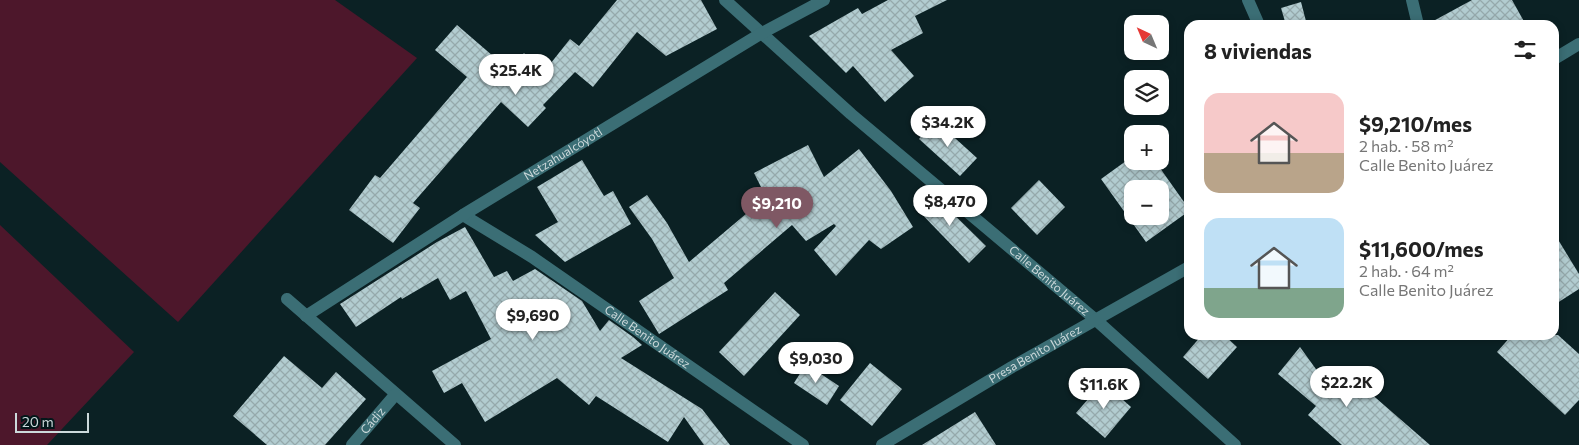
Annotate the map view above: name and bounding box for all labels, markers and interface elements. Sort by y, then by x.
north arrow [1124,15,1169,60]
map controls [1124,15,1169,225]
icon: filters [1511,36,1539,64]
text: 8 viviendas [1204,38,1312,63]
pin: $25.4K [475,54,557,96]
text: $25.4K [490,60,542,79]
button: layers [1124,70,1169,115]
pin: $34.2K [907,106,989,148]
text: $9,210/mes [1359,111,1472,136]
text: $34.2K [922,112,974,131]
icon: home [1244,113,1304,173]
street label: Netzahualcóyotl [521,124,605,182]
button: + [1124,125,1169,170]
text: 2 hab. · 58 m² [1359,136,1454,155]
text: Calle Benito Juárez [1359,155,1493,174]
button: − [1124,180,1169,225]
pin: $8,470 [909,184,991,227]
pin: $9,210 [736,186,818,229]
text: $8,470 [924,191,976,210]
text: $9,210 [752,193,802,212]
text: $11,600/mes [1359,236,1483,261]
icon: home [1244,238,1304,298]
street label: Calle Benito Juárez [1007,242,1093,318]
text: 2 hab. · 64 m² [1359,261,1454,280]
text: Calle Benito Juárez [1359,280,1493,299]
pin: $9,690 [492,298,574,341]
street label: Calle Benito Juárez [602,302,693,371]
text: $9,690 [507,305,559,324]
street label: Presa Benito Juárez [986,321,1083,385]
pin: $9,030 [775,342,857,384]
text: $9,030 [789,348,843,367]
pin: $22.2K [1306,366,1388,408]
pin: $11.6K [1063,368,1145,410]
text: $22.2K [1321,372,1373,391]
text: $11.6K [1080,374,1128,393]
street label: Cádiz [357,404,387,436]
scale bar [15,410,89,433]
text: 20 m [22,413,54,430]

